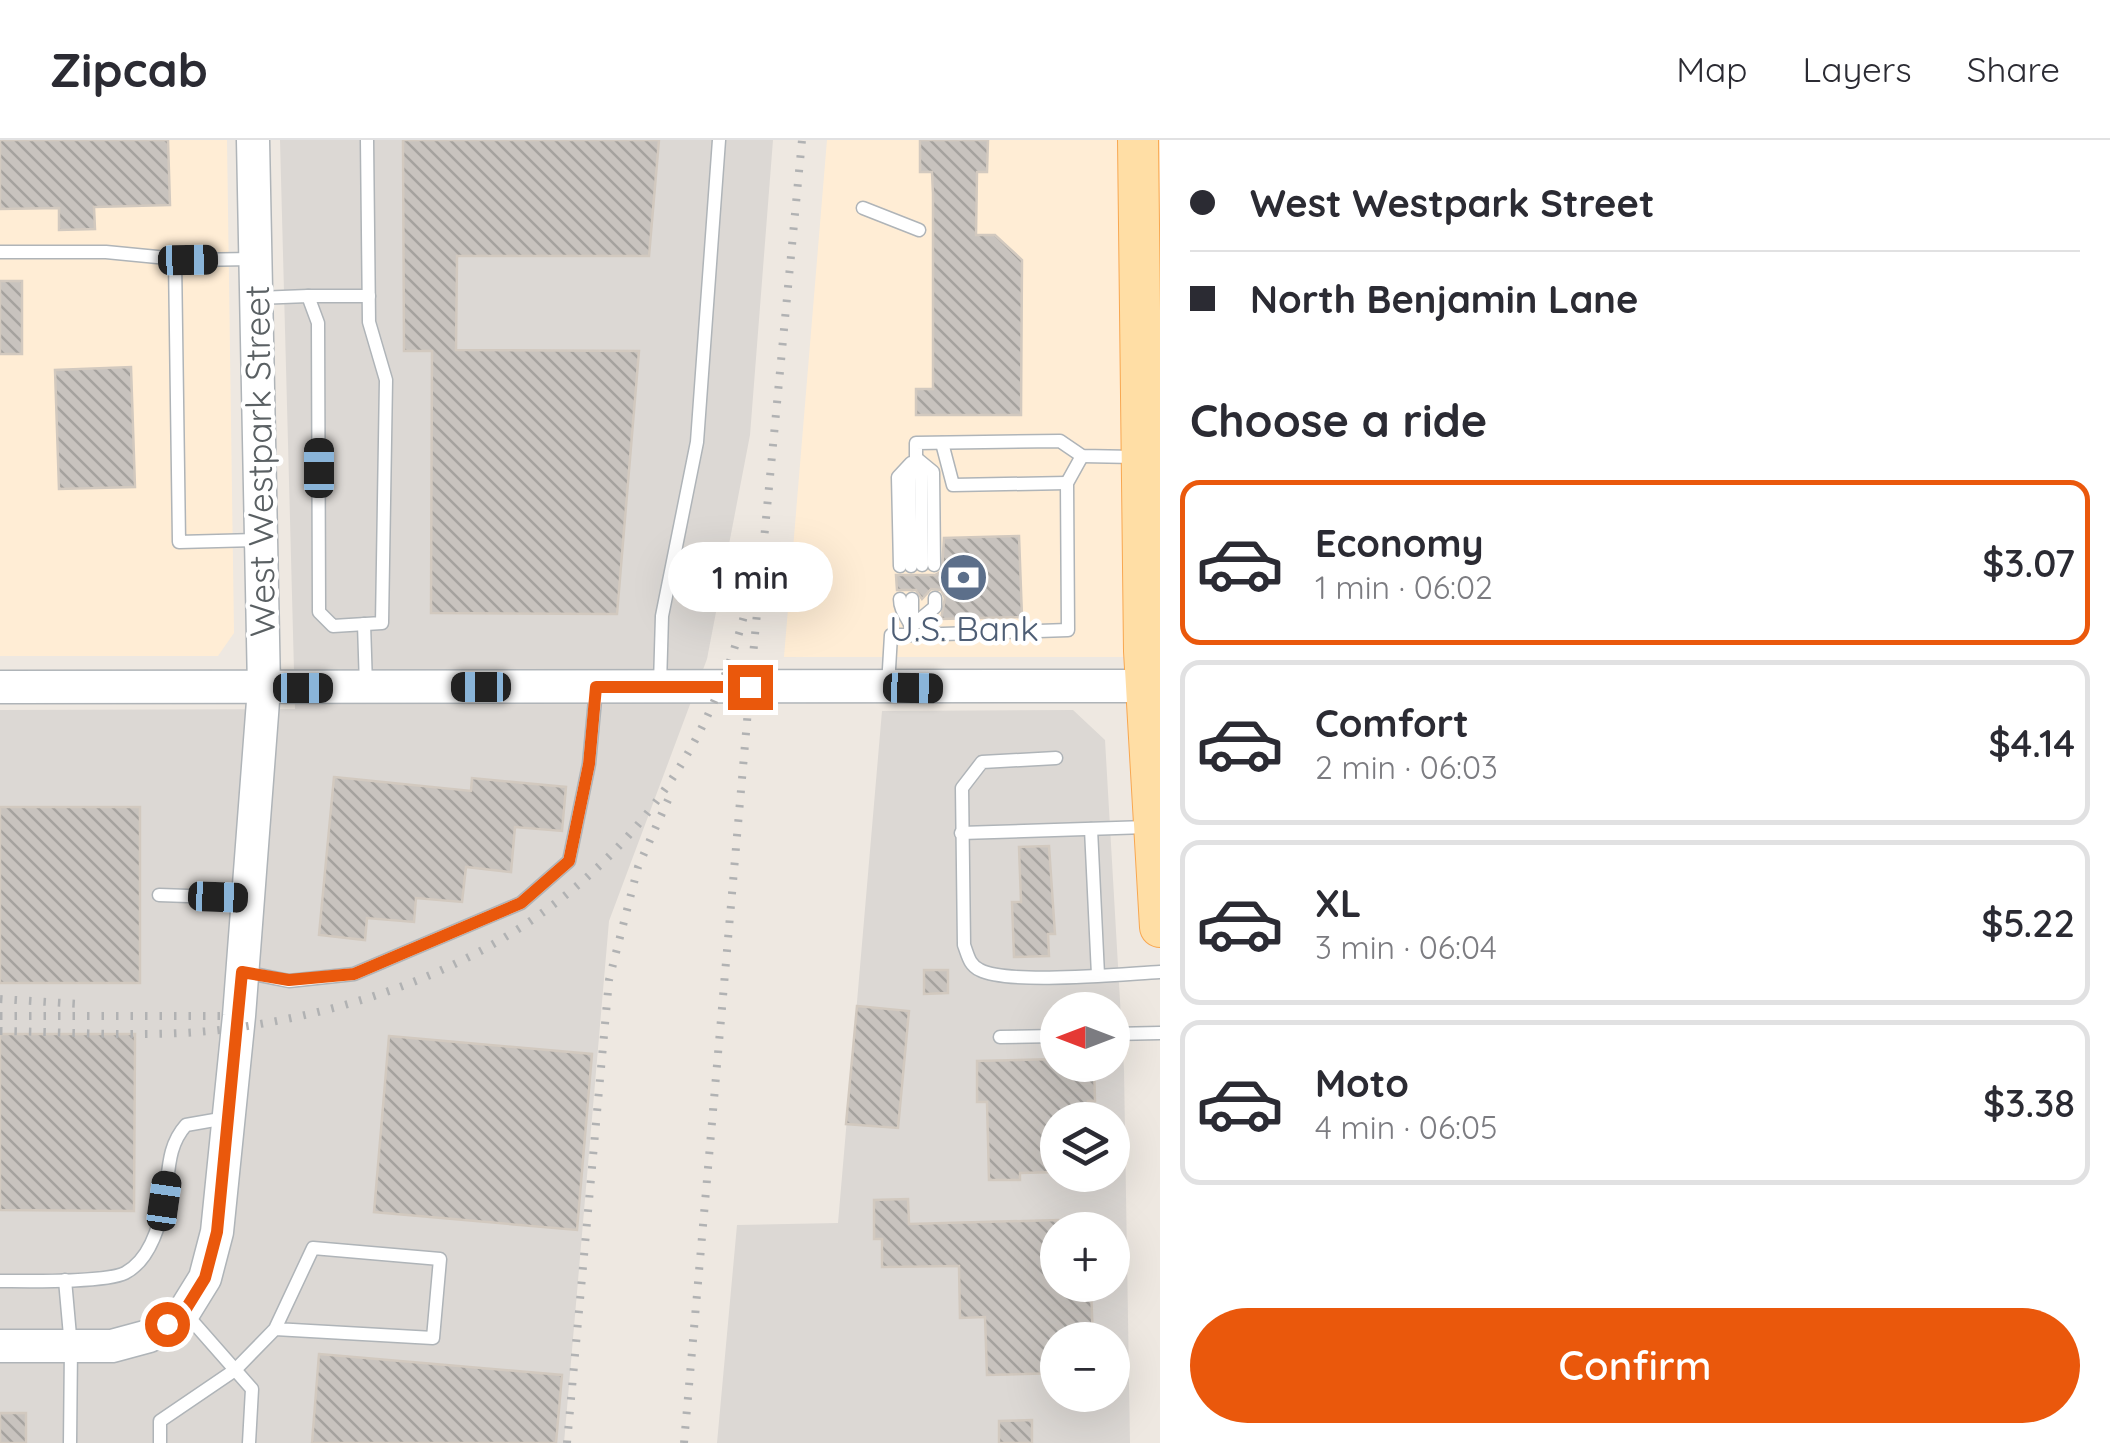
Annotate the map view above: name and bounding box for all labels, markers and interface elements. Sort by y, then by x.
text: Zipcab [50,39,208,99]
text: Map [1676,47,1748,91]
text: Layers [1803,47,1912,91]
text: Share [1967,47,2060,91]
text: West Westpark Street [1250,179,1654,227]
car [158,244,218,276]
text: North Benjamin Lane [1250,275,1638,323]
street label: West Westpark Street [234,285,284,637]
text: Choose a ride [1190,392,1487,448]
car [304,438,334,498]
icon: car [1195,518,1285,608]
text: Economy [1315,519,1484,567]
text: $3.07 [1982,539,2075,587]
callout: 1 min [668,542,832,612]
bank icon: U.S. Bank [938,551,990,603]
text: 1 min [712,557,789,597]
text: 1 min · 06:02 [1315,567,1493,607]
place label: U.S. Bank [889,606,1039,650]
route end [728,665,773,710]
car [451,672,511,702]
car [883,672,943,704]
car [273,673,333,703]
icon: car [1195,698,1285,788]
text: Comfort [1315,699,1469,747]
text: $4.14 [1988,719,2075,767]
text: 2 min · 06:03 [1315,747,1498,787]
icon: car [1195,878,1285,968]
text: XL [1315,879,1361,927]
car [187,881,249,913]
text: $5.22 [1981,899,2075,947]
text: 3 min · 06:04 [1315,927,1497,967]
north arrow [1040,992,1130,1082]
map controls [1040,992,1130,1412]
icon: car [1195,1058,1285,1148]
text: Moto [1315,1059,1409,1107]
text: $3.38 [1983,1079,2075,1127]
button: layers [1040,1102,1130,1192]
text: 4 min · 06:05 [1315,1107,1498,1147]
car [145,1169,183,1233]
button: + [1040,1212,1130,1302]
route start [145,1302,190,1347]
button: Confirm [1190,1308,2080,1423]
button: − [1040,1322,1130,1412]

